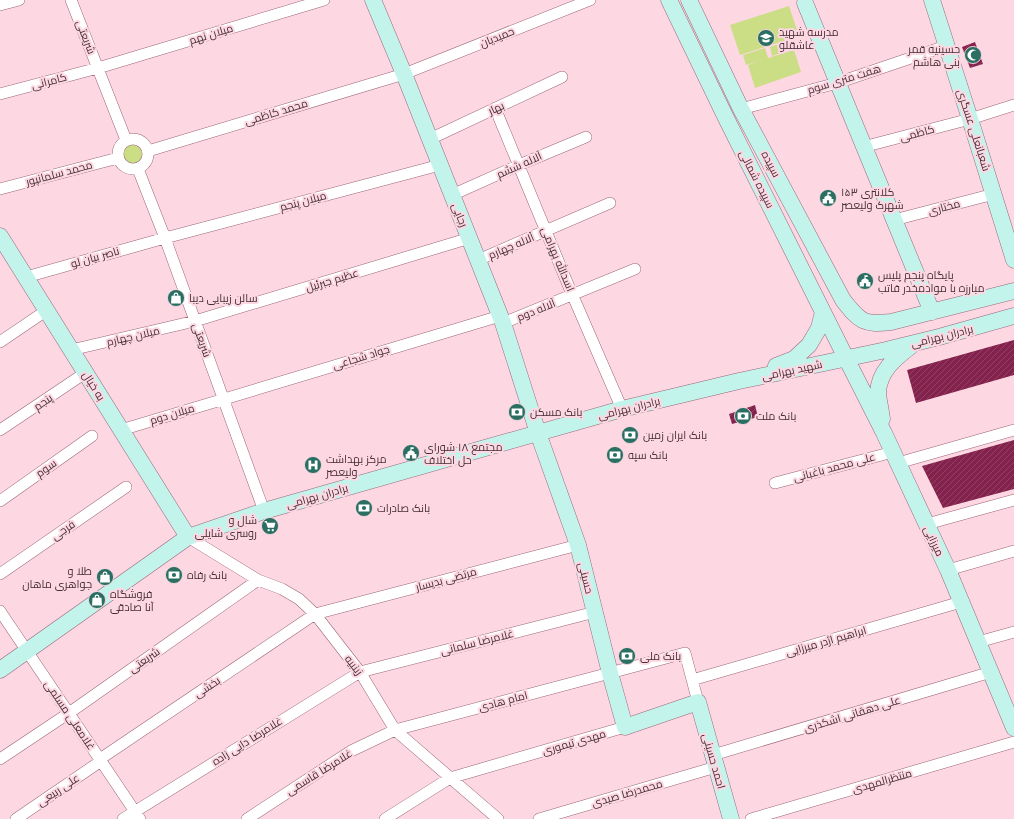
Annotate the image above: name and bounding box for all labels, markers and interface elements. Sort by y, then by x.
street label: شریعتی [73,18,98,56]
street label: میلان نهم [188,22,235,48]
street label: حمیدیان [478,25,516,50]
place label: مدرسه شهید عاشقلو [779,26,839,52]
school or university icon: مدرسه شهید عاشقلو [756,28,776,48]
place label: حسینیه قمر بنی هاشم [907,43,960,70]
mosque icon: حسینیه قمر بنی هاشم [963,45,983,65]
street label: هفت متری سوم [806,62,883,98]
street label: کامرانی [30,71,68,92]
street label: شعبانعلی عسگری [954,88,993,173]
street label: محمد کاظمی [243,97,309,128]
street label: بهار [485,99,506,118]
street label: کاظمی [898,123,936,144]
street label: سپیده شمالی [736,148,777,210]
street label: سپیده [758,149,783,180]
street label: آلاله ششم [495,150,544,182]
street label: محمد سلمانپور [23,158,94,189]
place label: کلانتری ۱۵۳ شهرک ولیعصر [840,186,904,212]
public building icon: کلانتری ۱۵۳ شهرک ولیعصر [818,188,838,208]
street label: میلان پنجم [278,189,328,215]
street label: مختاری [927,197,962,218]
street label: رجایی [449,201,470,229]
street label: اسدالله بهرامی [538,224,579,293]
street label: آلاله چهارم [486,231,537,263]
street label: ناصر بیان لو [69,244,121,271]
street label: عظیم جبرئیل [304,266,360,296]
place label: پایگاه پنجم پلیس مبارزه با موادمخدر فاتب [878,269,985,295]
public building icon: پایگاه پنجم پلیس مبارزه با موادمخدر فاتب [855,271,875,291]
shop icon: سالن زیبایی دیبا [166,288,186,308]
place label: سالن زیبایی دیبا [189,292,257,305]
street label: آلاله دوم [515,297,558,325]
street label: شریعتی [189,321,214,359]
street label: برادران بهرامی [910,322,975,351]
street label: میلان چهارم [105,324,161,350]
street label: جواد شجاعی [331,343,391,372]
street label: شهید بهرامی [761,358,824,383]
street label: به خیال [80,369,108,403]
street label: پنجم [31,391,56,414]
street label: برادران بهرامی [597,394,662,423]
street label: میلان دوم [148,402,196,428]
bank icon: بانک مسکن [507,402,527,422]
place label: بانک مسکن [530,406,582,419]
bank icon: بانک ملت [733,406,753,426]
place label: بانک ملت [756,410,796,423]
bank icon: بانک ایران زمین [620,425,640,445]
place label: بانک ایران زمین [643,429,707,442]
place label: مجتمع ۱۸ شورای حل اختلاف [424,441,502,467]
public building icon: مجتمع ۱۸ شورای حل اختلاف [401,443,421,463]
bank icon: بانک سپه [605,445,625,465]
place label: بانک سپه [628,449,668,462]
street label: علی محمد باغبانی [792,450,876,485]
place label: مرکز بهداشت ولیعصر [325,453,387,479]
hospital icon: مرکز بهداشت ولیعصر [303,455,323,475]
street label: سوم [33,457,60,481]
street label: برادران بهرامی [285,481,350,512]
bank icon: بانک صادرات [354,498,374,518]
place label: بانک صادرات [377,502,430,515]
place label: شال و روسری شایلی [195,514,257,540]
supermarket icon: شال و روسری شایلی [260,516,280,536]
street label: فرجی [49,518,78,543]
street label: میرزایی [921,524,946,559]
street label: حسینی [575,561,596,595]
place label: طلا و جواهری ماهان [22,565,92,591]
bank icon: بانک رفاه [164,565,184,585]
street label: مرتضی بدیسار [413,565,478,594]
shop icon: طلا و جواهری ماهان [95,567,115,587]
place label: بانک رفاه [187,569,227,582]
place label: فروشگاه آنا صادقی [110,588,154,614]
shop icon: فروشگاه آنا صادقی [87,590,107,610]
street label: ابراهیم اژدر میرزایی [784,624,868,660]
street label: غلامرضا سلمانی [439,627,515,658]
street label: شریعتی [126,645,162,676]
bank icon: بانک ملی [617,646,637,666]
place label: بانک ملی [640,650,681,663]
street label: زینبیه [342,653,365,678]
street label: بخشی [192,674,223,701]
street label: غلامعلی مسلمی [42,678,98,752]
street label: امام هادی [477,689,529,715]
street label: علی دهقانی اشکذری [802,694,902,735]
street label: غلامرضا دایی زاده [210,715,285,768]
street label: مهدی تیموری [541,727,607,758]
street label: احمد حسینی [699,732,728,790]
street label: غلامرضا قاسمی [284,747,355,798]
street label: منتظرالمهدی [851,767,913,796]
street label: علی ربیعی [35,772,82,809]
street label: محمدرضا صیدی [590,777,664,810]

